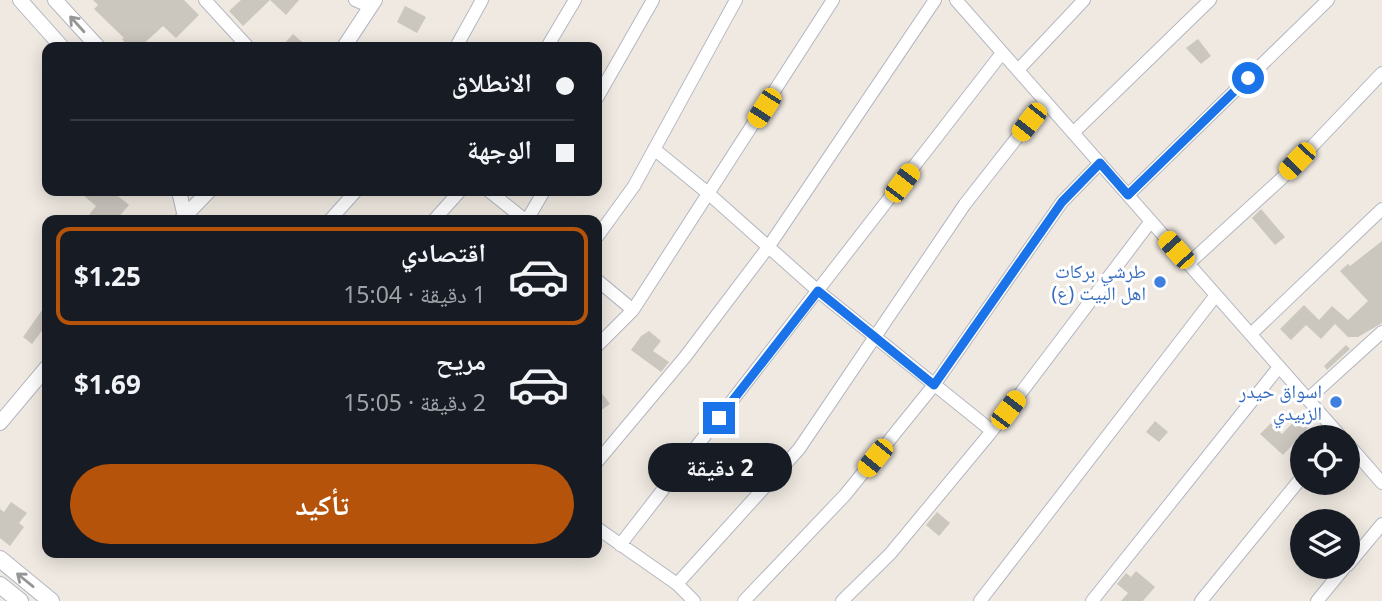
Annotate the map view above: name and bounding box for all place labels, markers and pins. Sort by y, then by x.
place label: طرشي بركات اهل البيت (ع) [1051,258,1146,306]
marker: طرشي بركات اهل البيت (ع) [1152,274,1168,290]
place label: اسواق حيدر الزبيدي [1238,378,1322,429]
marker: اسواق حيدر الزبيدي [1328,394,1344,410]

